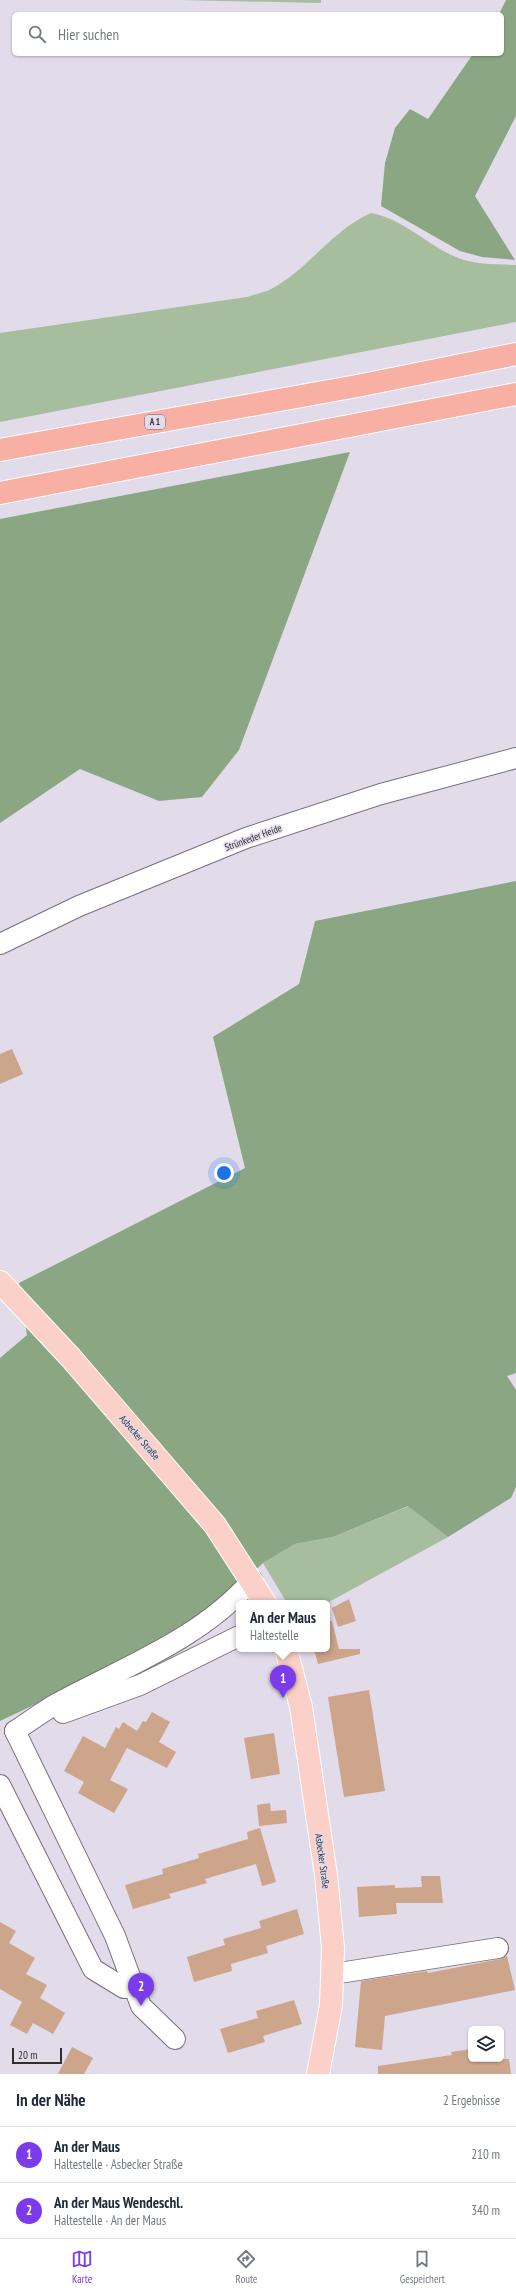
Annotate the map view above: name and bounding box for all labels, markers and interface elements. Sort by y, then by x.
search box [12,12,504,56]
icon: search [26,23,48,45]
text: Hier suchen [58,25,119,44]
road number: A 1 [145,415,165,429]
street label: Strünkeder Heide [223,821,284,854]
your location [214,1163,234,1183]
street label: Asbecker Straße [116,1412,163,1463]
popup [236,1600,330,1652]
text: An der Maus [250,1608,316,1627]
text: Haltestelle [250,1627,299,1644]
pin: 1 [270,1665,296,1698]
street label: Asbecker Straße [312,1833,333,1890]
pin: 2 [128,1973,154,2006]
map controls [468,2026,504,2062]
button: layers [468,2026,504,2062]
scale bar [12,2046,62,2065]
text: 20 m [18,2048,37,2062]
text: In der Nähe [16,2089,86,2111]
text: 2 Ergebnisse [443,2092,500,2109]
text: An der Maus [54,2137,120,2156]
text: 1 [26,2146,32,2163]
text: 210 m [471,2146,500,2163]
text: Haltestelle · Asbecker Straße [54,2156,183,2173]
text: An der Maus Wendeschl. [54,2193,183,2212]
text: 2 [26,2202,32,2219]
text: 340 m [471,2202,500,2219]
text: Haltestelle · An der Maus [54,2212,166,2229]
tab: Karte [71,2248,93,2286]
tab: Route [235,2248,257,2286]
tab: Gespeichert [400,2248,445,2286]

